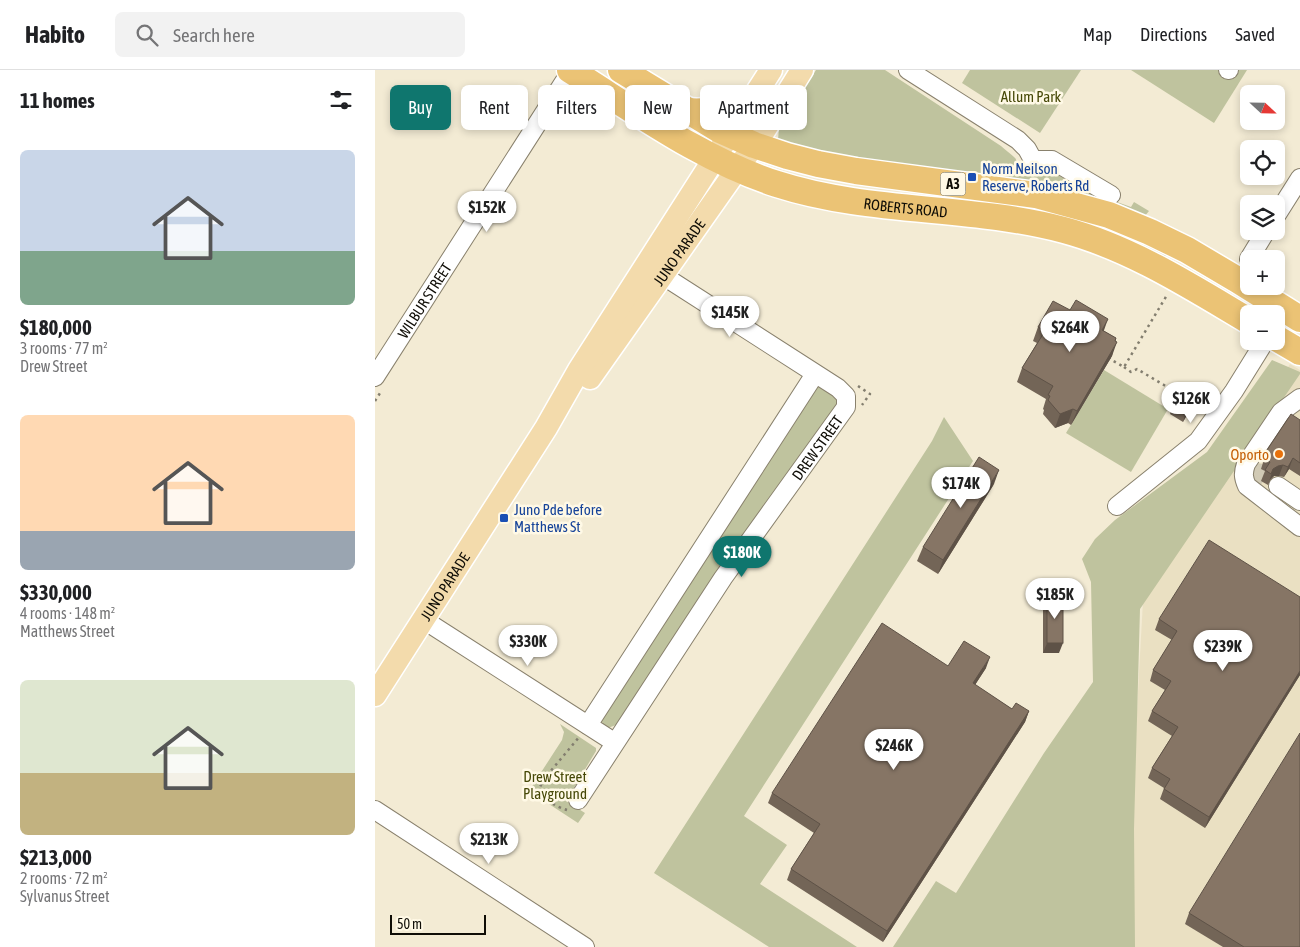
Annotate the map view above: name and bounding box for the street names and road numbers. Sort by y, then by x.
road number: A3 [941,172,965,196]
street label: ROBERTS ROAD [863,194,948,220]
street label: JUNO PARADE [650,215,708,289]
street label: WILBUR STREET [394,259,455,341]
street label: DREW STREET [788,412,846,483]
street label: JUNO PARADE [417,549,473,623]

